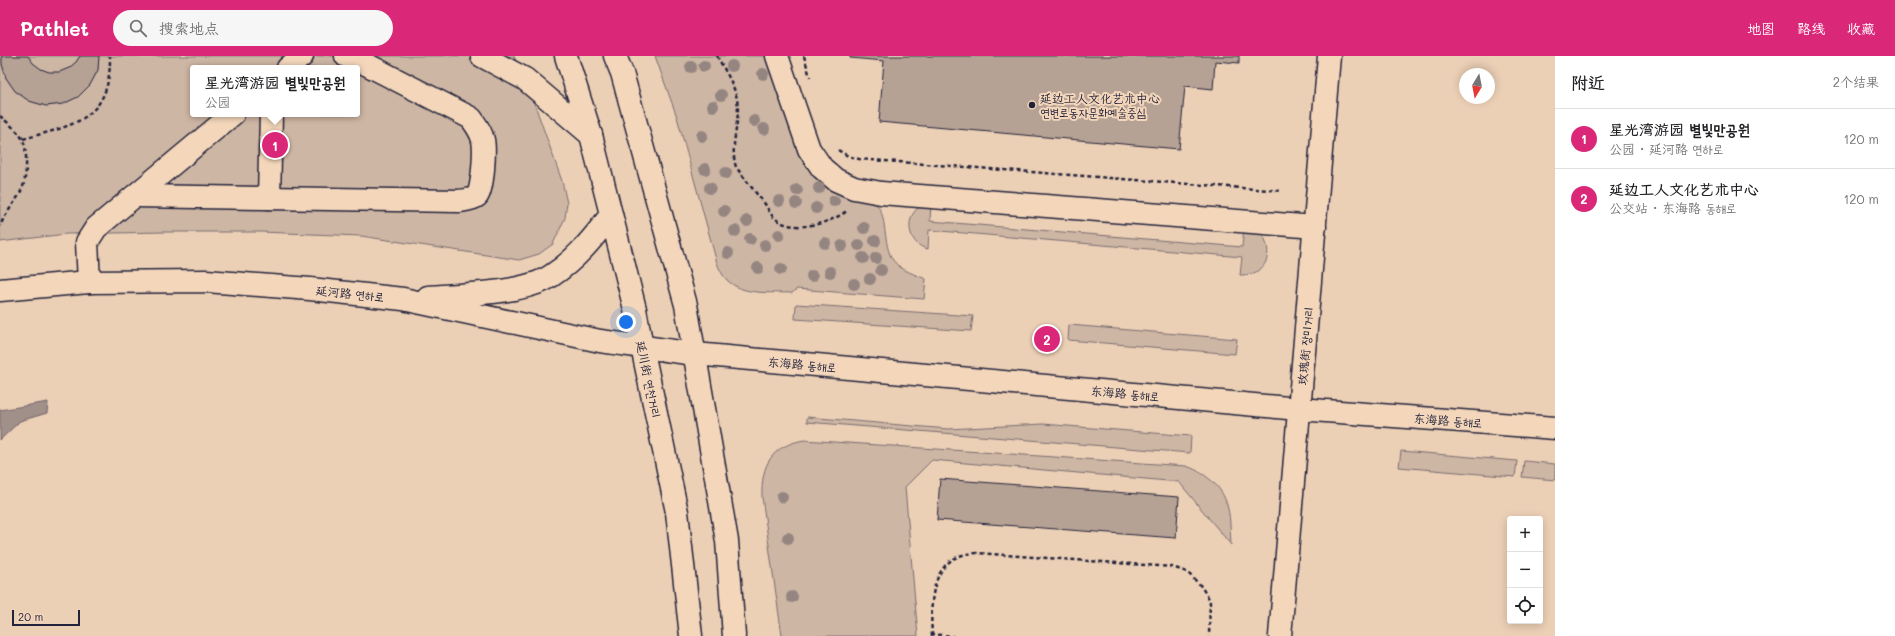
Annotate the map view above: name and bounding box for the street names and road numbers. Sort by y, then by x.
street label: 延河路 연하로 [315,281,385,305]
street label: 玫瑰街 장미거리 [1294,306,1316,386]
street label: 延川街 연천거리 [633,339,665,419]
street label: 东海路 동해로 [767,353,837,375]
street label: 东海路 동해로 [1090,382,1160,404]
street label: 东海路 동해로 [1413,410,1483,430]

